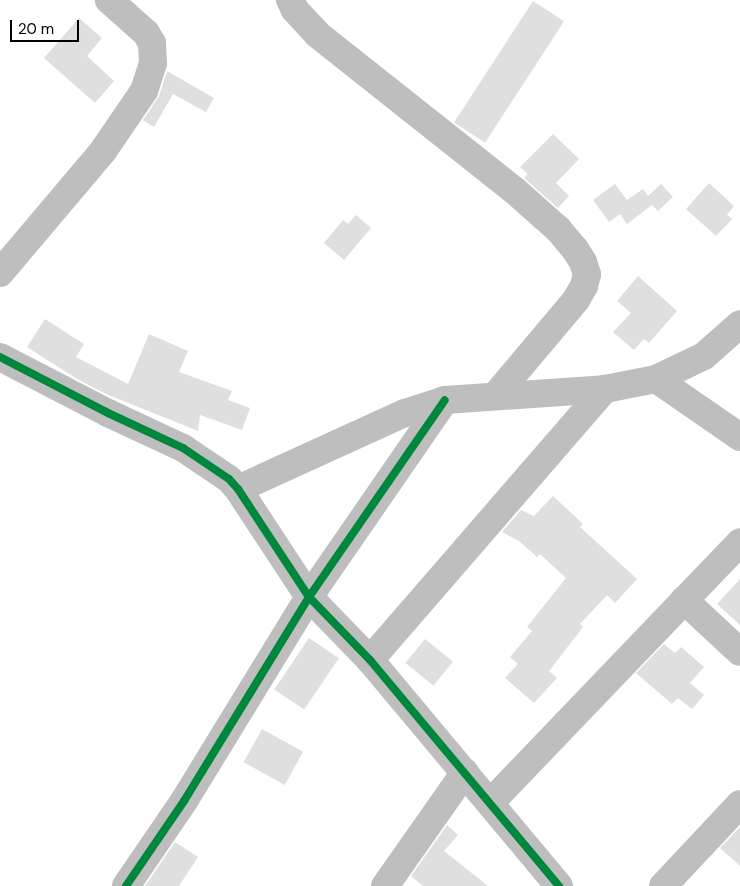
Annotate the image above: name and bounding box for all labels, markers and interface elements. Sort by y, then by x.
scale bar [12,10,81,42]
text: 20 m [18,19,54,39]

